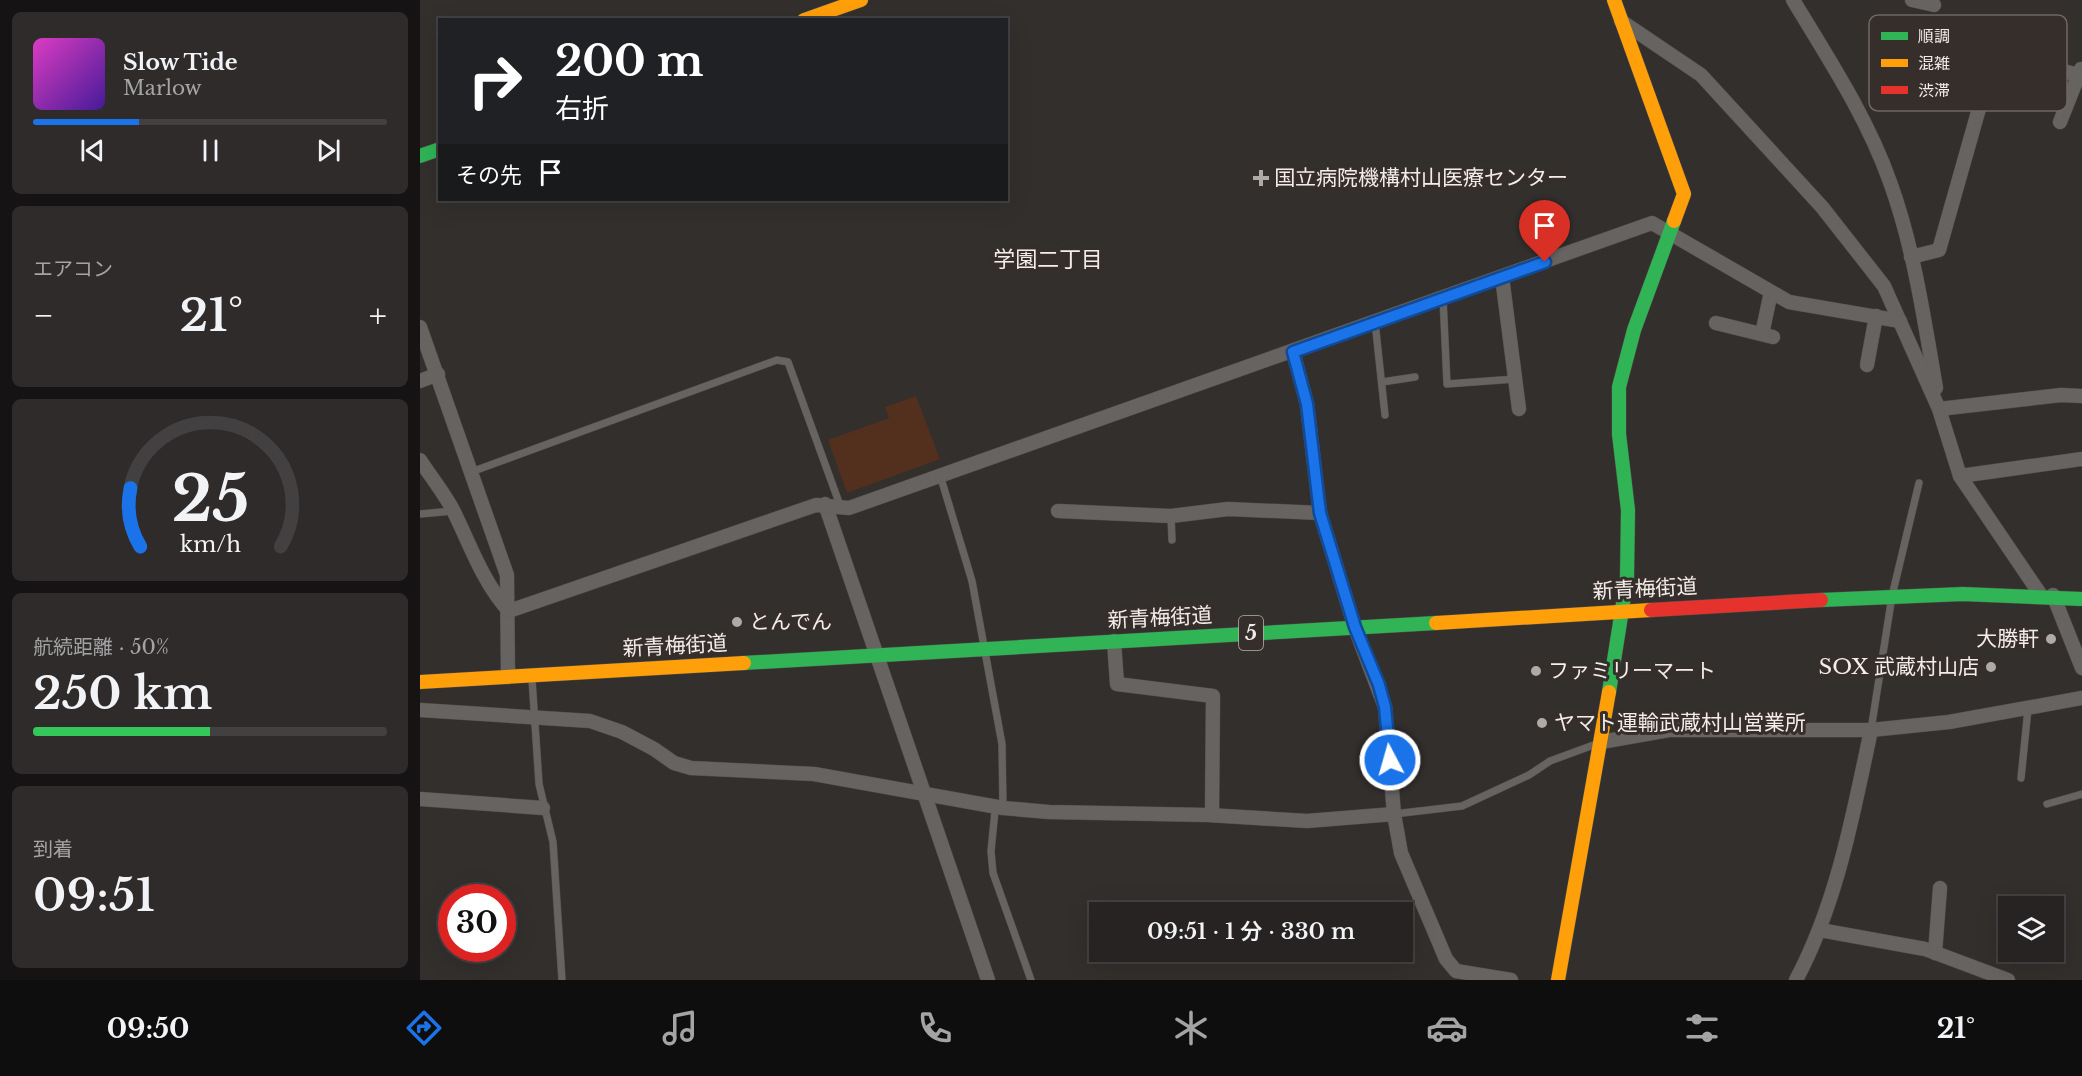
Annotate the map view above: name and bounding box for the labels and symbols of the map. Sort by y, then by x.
legend [1869,15,2067,111]
text: 順調 [1918,26,1950,46]
text: 混雑 [1918,53,1950,73]
text: 渋滞 [1918,80,1950,100]
place label: 国立病院機構村山医療センター [1274,165,1568,191]
marker: 国立病院機構村山医療センター [1252,169,1270,187]
pin [1519,200,1570,262]
district label: 学園二丁目 [993,246,1103,273]
street label: 新青梅街道 [1592,573,1698,605]
street label: 新青梅街道 [1107,602,1213,634]
place label: とんでん [749,609,832,635]
marker: とんでん [730,615,744,629]
road number: 5 [1239,616,1263,650]
place label: 大勝軒 [1976,626,2039,652]
street label: 新青梅街道 [622,630,728,662]
marker: 大勝軒 [2044,632,2058,646]
place label: SOX 武蔵村山店 [1819,654,1979,680]
place label: ファミリーマート [1548,658,1716,684]
marker: SOX 武蔵村山店 [1984,660,1998,674]
marker: ファミリーマート [1529,664,1543,678]
place label: ヤマト運輸武蔵村山営業所 [1554,710,1806,736]
marker: ヤマト運輸武蔵村山営業所 [1535,716,1549,730]
position arrow [1358,728,1422,792]
speed limit sign: 30 [438,884,516,962]

